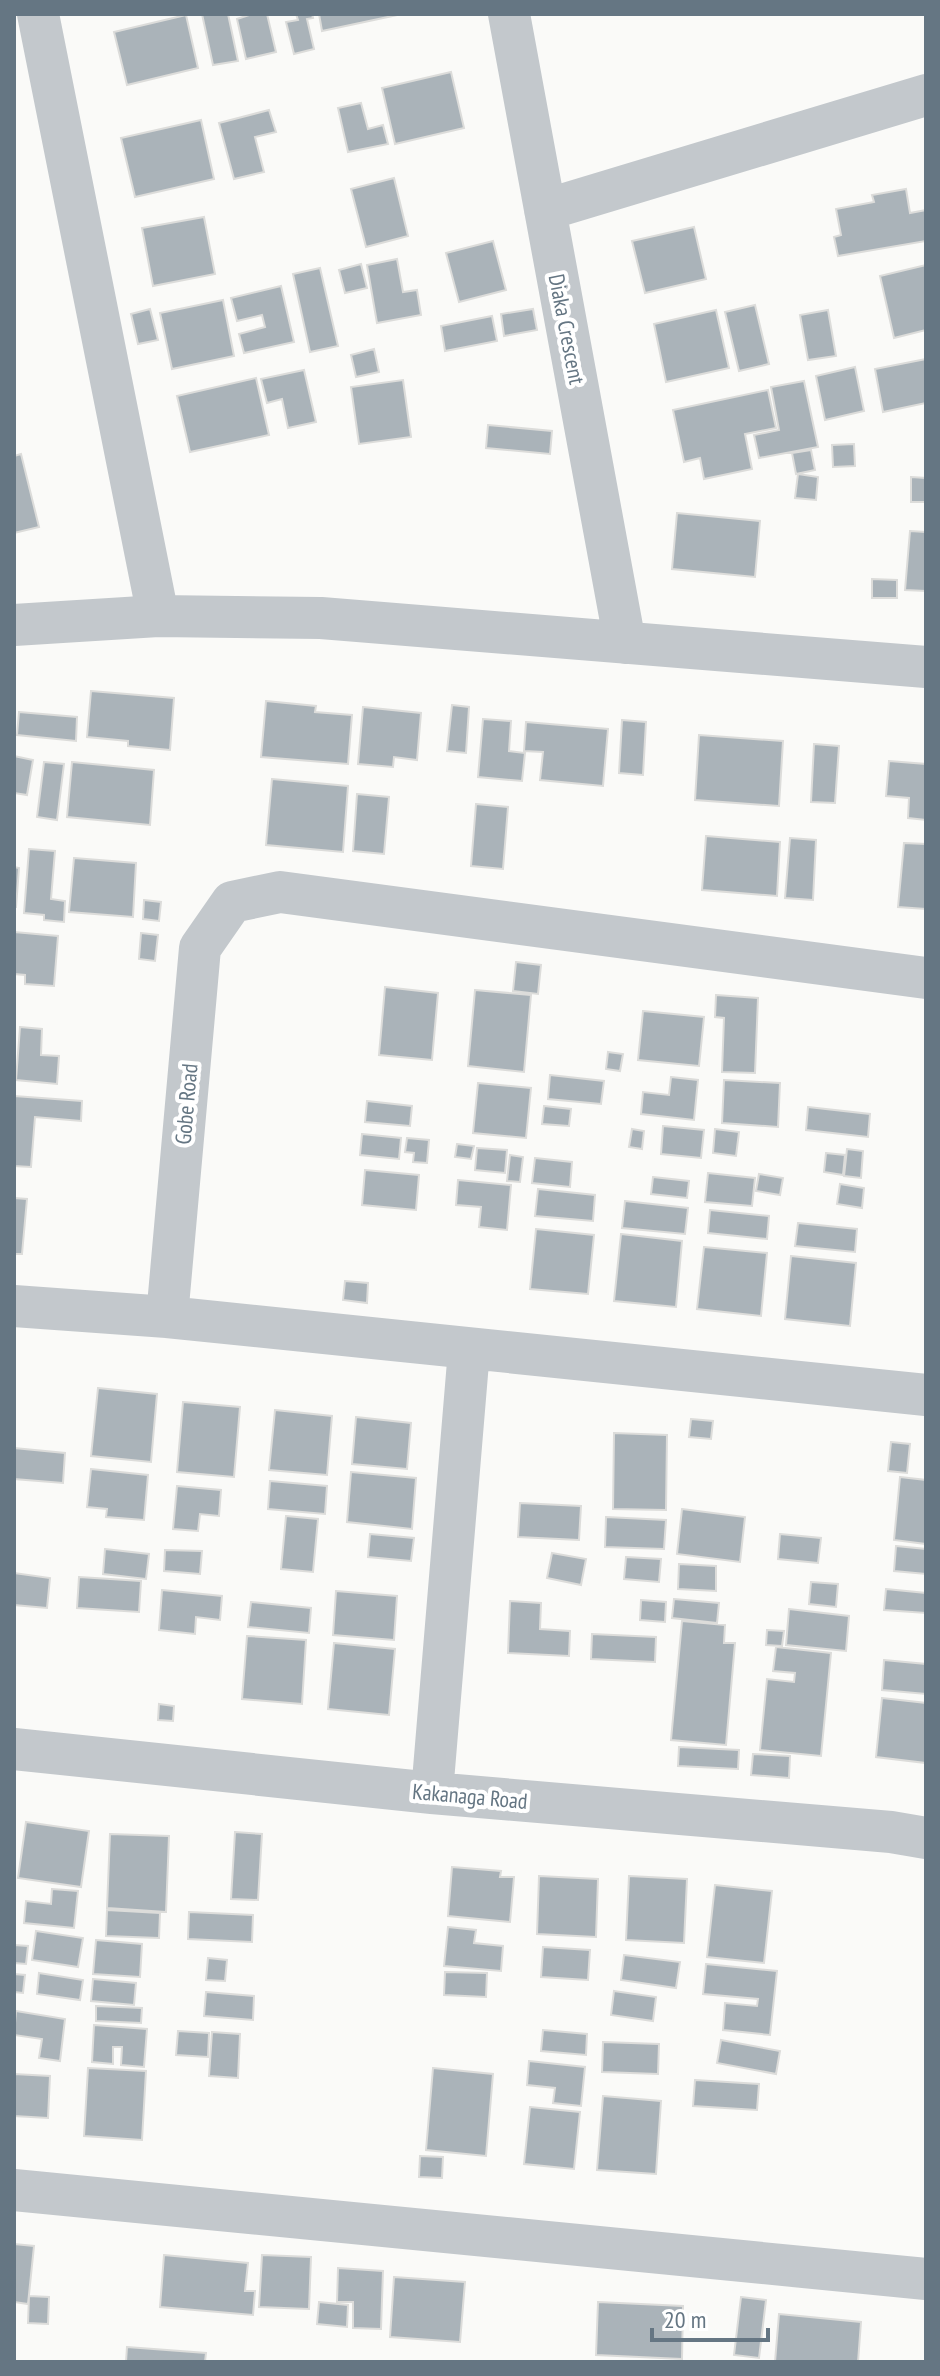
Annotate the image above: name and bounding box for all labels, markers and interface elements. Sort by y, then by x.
street label: Diaka Crescent [543,271,591,387]
street label: Gobe Road [169,1062,203,1146]
street label: Kakanaga Road [411,1777,529,1815]
scale bar [652,2292,768,2342]
text: 20 m [664,2304,706,2335]

